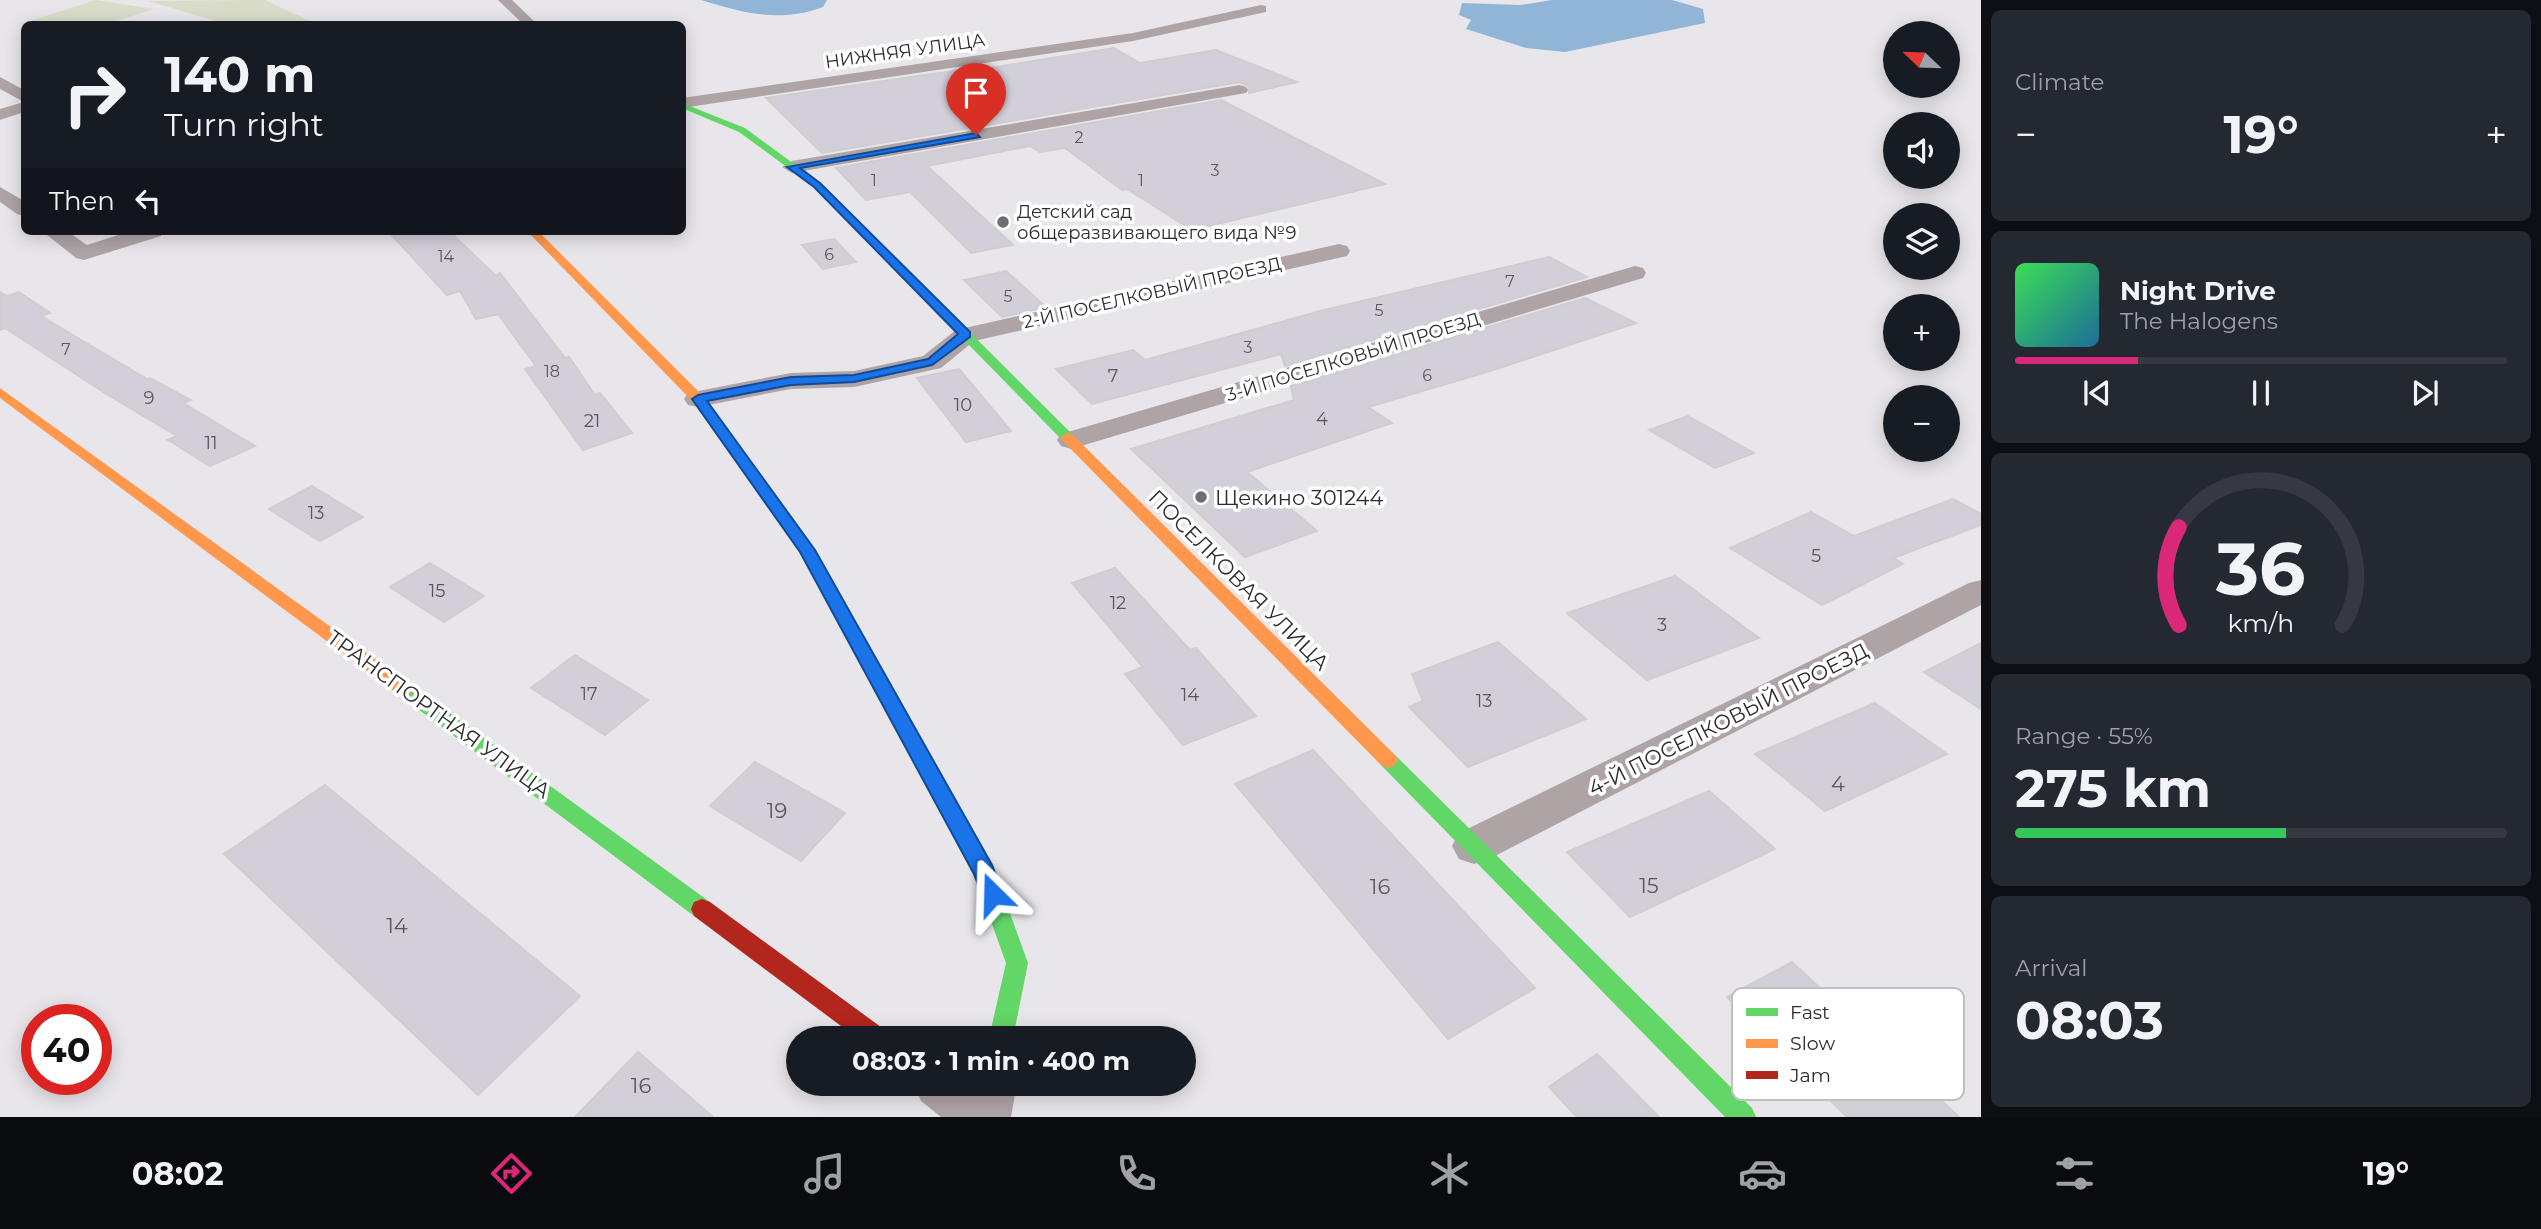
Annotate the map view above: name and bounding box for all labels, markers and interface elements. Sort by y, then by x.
north arrow [1883,21,1960,98]
map controls [1883,21,1960,462]
street label: НИЖНЯЯ УЛИЦА [824,29,987,73]
text: 140 m [164,45,316,104]
icon: right [49,49,140,140]
pin [946,63,1006,135]
text: Climate [2015,68,2104,96]
icon: arrive [957,74,995,112]
text: 19° [2223,103,2299,166]
text: Turn right [164,105,324,144]
text: − [2015,111,2037,158]
text: + [2485,111,2507,158]
button: sound [1883,112,1960,189]
house number: 2 [1074,128,1084,147]
house number: 3 [1210,161,1220,180]
house number: 1 [871,171,877,190]
house number: 1 [1138,171,1144,190]
icon: left [129,182,167,220]
text: Then [49,185,115,217]
place label: Детский сад общеразвивающего вида №9 [1017,201,1296,244]
button: layers [1883,203,1960,280]
marker: Детский сад общеразвивающего вида №9 [995,214,1011,230]
house number: 6 [824,245,834,264]
house number: 14 [438,247,455,266]
street label: 2-Й ПОСЕЛКОВЫЙ ПРОЕЗД [1021,253,1283,333]
house number: 7 [1505,272,1515,291]
text: Night Drive [2120,275,2276,307]
house number: 5 [1003,287,1013,306]
button: + [1883,294,1960,371]
house number: 5 [1374,301,1384,320]
text: The Halogens [2120,307,2278,335]
street label: 3-Й ПОСЕЛКОВЫЙ ПРОЕЗД [1223,308,1483,406]
house number: 3 [1243,338,1253,357]
house number: 7 [61,340,71,359]
house number: 18 [544,362,560,381]
house number: 7 [1108,365,1118,387]
house number: 6 [1422,366,1432,385]
icon: previous [2078,374,2116,412]
icon: pause [2242,374,2280,412]
icon: next [2406,374,2444,412]
button: − [1883,385,1960,462]
house number: 9 [144,387,155,409]
house number: 10 [954,394,972,416]
house number: 4 [1316,408,1328,430]
house number: 21 [584,410,600,432]
house number: 11 [205,432,218,454]
street label: ПОСЕЛКОВАЯ УЛИЦА [1144,485,1335,676]
place label: Щекино 301244 [1215,485,1383,510]
marker: Щекино 301244 [1193,489,1209,505]
house number: 13 [308,502,324,524]
text: 36 [2215,525,2306,613]
house number: 5 [1811,545,1821,567]
house number: 15 [429,580,445,602]
house number: 12 [1110,592,1126,614]
text: km/h [2228,607,2294,637]
house number: 3 [1657,614,1667,636]
street label: ТРАНСПОРТНАЯ УЛИЦА [323,625,556,804]
street label: 4-Й ПОСЕЛКОВЫЙ ПРОЕЗД [1584,637,1872,801]
house number: 17 [580,683,598,705]
house number: 14 [1181,684,1199,706]
house number: 13 [1476,690,1492,712]
text: Range · 55% [2015,722,2153,750]
text: 275 km [2015,757,2211,820]
house number: 4 [1831,770,1845,796]
house number: 19 [767,798,787,823]
position arrow [956,857,1030,931]
house number: 15 [1639,873,1659,898]
house number: 16 [1370,874,1390,899]
house number: 14 [386,913,408,938]
text: Arrival [2015,954,2088,982]
legend [1732,988,1964,1100]
text: 08:03 [2015,989,2164,1052]
text: Fast [1790,1001,1830,1024]
speed limit sign: 40 [21,1004,112,1095]
text: Slow [1790,1032,1835,1055]
text: 08:03 · 1 min · 400 m [852,1045,1130,1077]
text: Jam [1789,1064,1831,1087]
house number: 16 [631,1073,651,1098]
icon: directions [487,1149,536,1198]
icon: music [800,1149,849,1198]
icon: phone [1112,1149,1161,1198]
icon: climate [1425,1149,1474,1198]
icon: car [1738,1149,1787,1198]
icon: filters [2050,1149,2099,1198]
text: 08:02 [132,1154,224,1193]
text: 19° [2363,1154,2409,1193]

